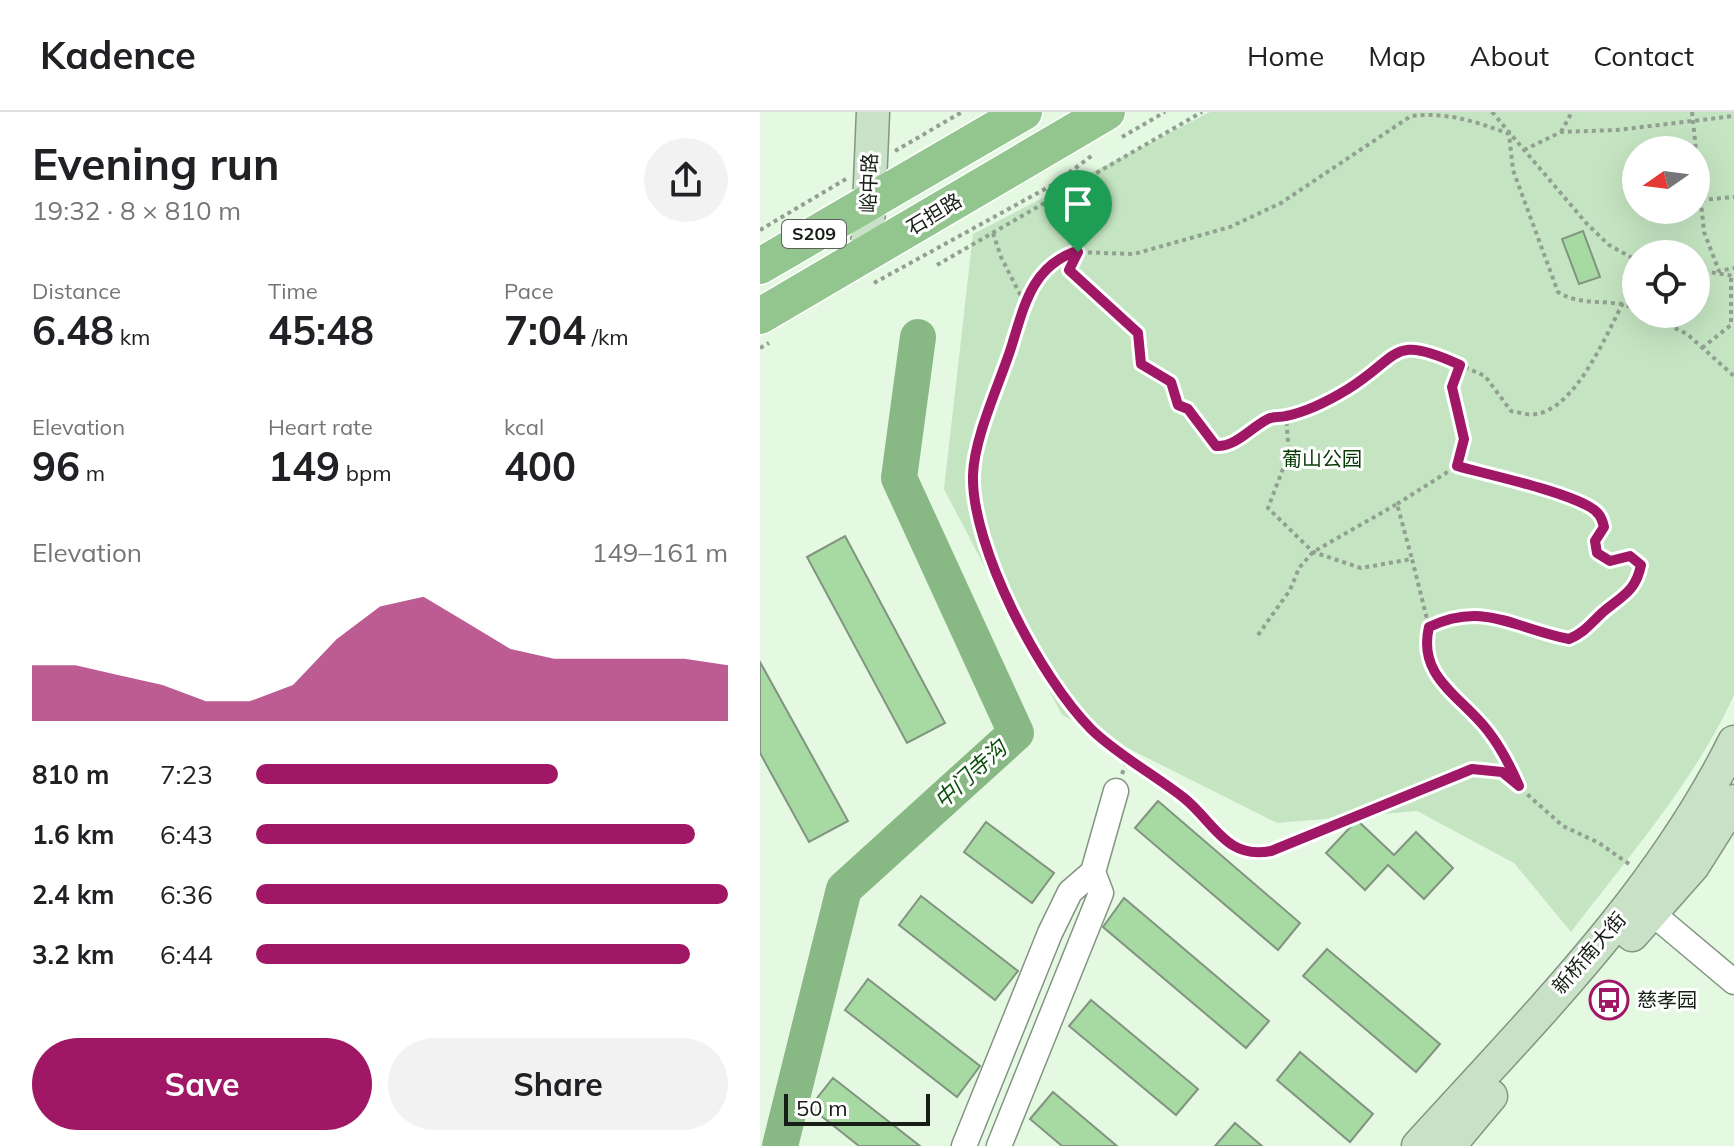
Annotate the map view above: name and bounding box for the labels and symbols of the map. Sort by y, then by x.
north arrow [1622,136,1710,224]
street label: 峪中路 [855,153,882,213]
pin [1044,170,1112,252]
street label: 石担路 [902,187,966,240]
road number: S209 [782,220,846,248]
park label: 葡山公园 [1282,446,1362,471]
water label: 中门寺沟 [928,733,1014,814]
street label: 新桥南大街 [1546,907,1631,999]
bus stop icon: 慈孝园 [1588,979,1630,1021]
place label: 慈孝园 [1637,987,1697,1012]
scale bar [784,1090,930,1126]

